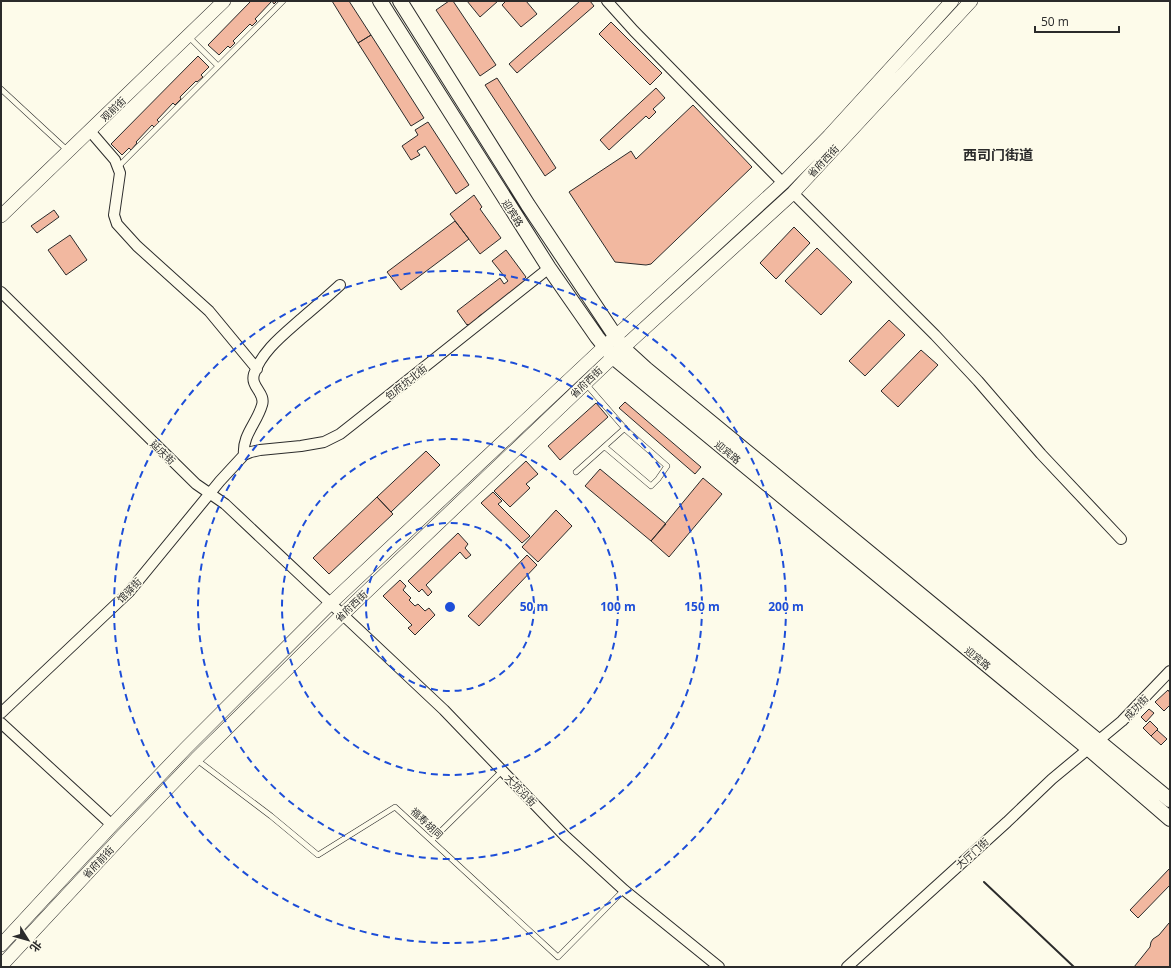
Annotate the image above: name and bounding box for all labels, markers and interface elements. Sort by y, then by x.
scale bar [1035,8,1119,34]
text: 50 m [1041,13,1069,30]
street label: 观前街 [97,94,129,124]
street label: 省府西街 [804,142,842,180]
district label: 西司门街道 [963,145,1033,164]
street label: 迎宾路 [499,197,527,229]
street label: 包府坑北街 [382,361,430,403]
street label: 省府西街 [567,363,605,401]
street label: 延庆街 [147,437,179,467]
street label: 迎宾路 [712,437,744,467]
street label: 馆驿街 [114,574,144,606]
street label: 省府西街 [332,587,370,625]
text: 50 m [520,598,548,615]
text: 100 m [600,598,636,615]
text: 150 m [684,598,720,615]
text: 200 m [768,598,804,615]
centre of rings [443,600,457,614]
street label: 迎宾路 [962,643,994,673]
street label: 成功街 [1121,691,1151,723]
street label: 大坑沿街 [502,771,540,809]
street label: 福寿胡同 [408,804,446,842]
street label: 大厅门街 [952,834,992,872]
street label: 省府前街 [79,843,117,881]
north arrow [8,920,48,960]
text: 北 [27,937,46,955]

